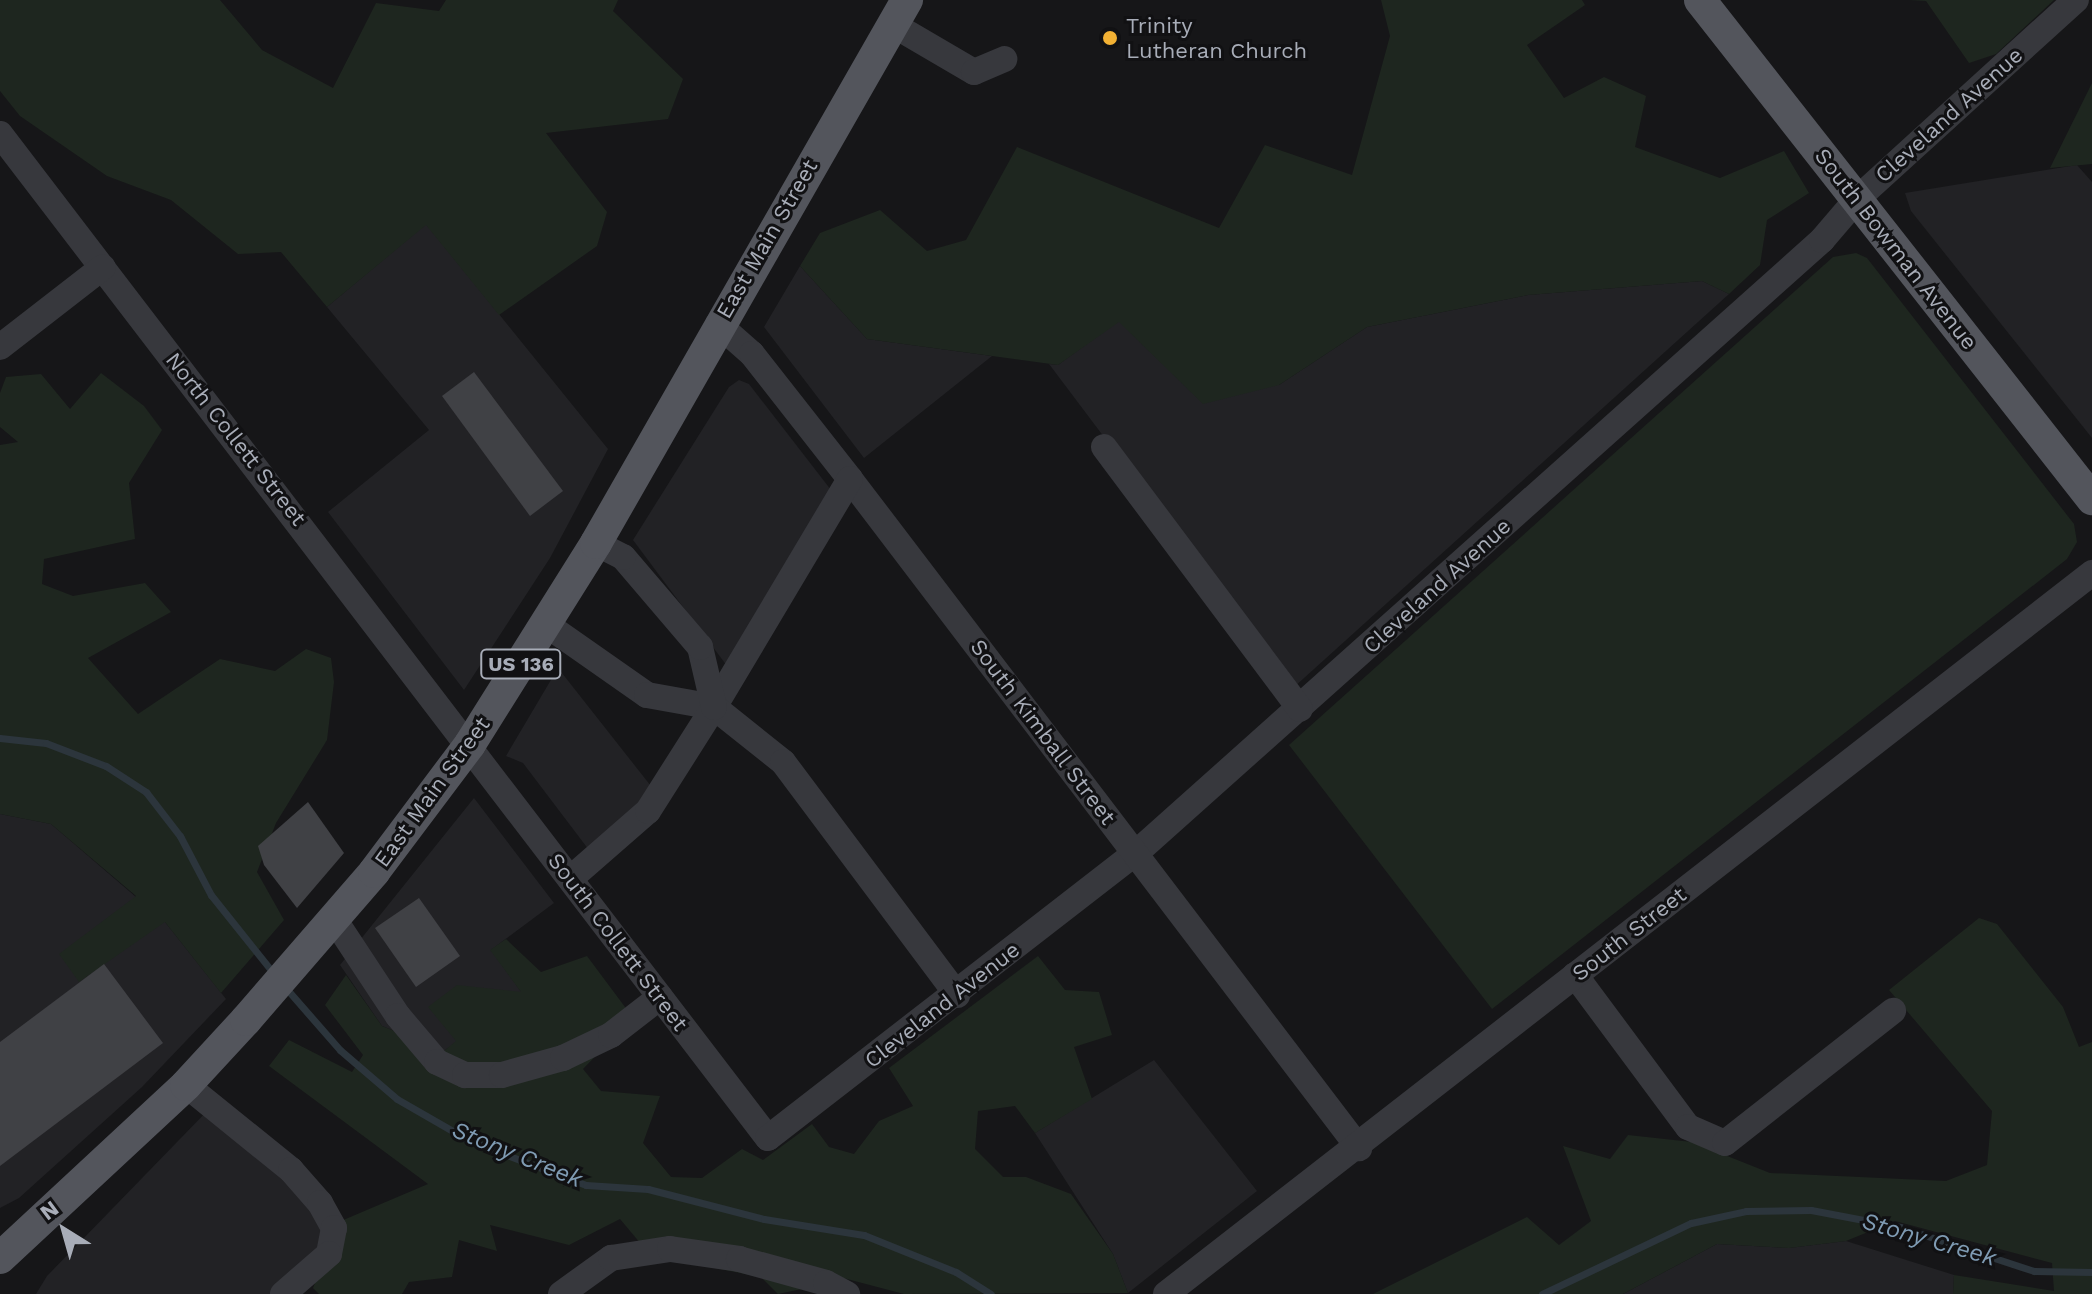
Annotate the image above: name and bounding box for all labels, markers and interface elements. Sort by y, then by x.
place label: Trinity Lutheran Church [1126,12,1307,64]
marker: Trinity Lutheran Church [1101,29,1119,47]
street label: Cleveland Avenue [1869,42,2029,188]
street label: South Bowman Avenue [1809,143,1983,355]
street label: East Main Street [711,155,823,323]
street label: North Collett Street [160,347,312,531]
street label: Cleveland Avenue [1357,513,1517,659]
street label: South Kimball Street [964,634,1122,830]
road number: US 136 [479,648,563,680]
street label: East Main Street [369,712,495,872]
street label: South Collett Street [542,848,694,1036]
street label: South Street [1567,881,1691,987]
street label: Cleveland Avenue [859,936,1025,1074]
water label: Stony Creek [447,1116,587,1194]
north arrow [24,1190,104,1270]
text: N [35,1196,63,1225]
water label: Stony Creek [1858,1207,2000,1273]

